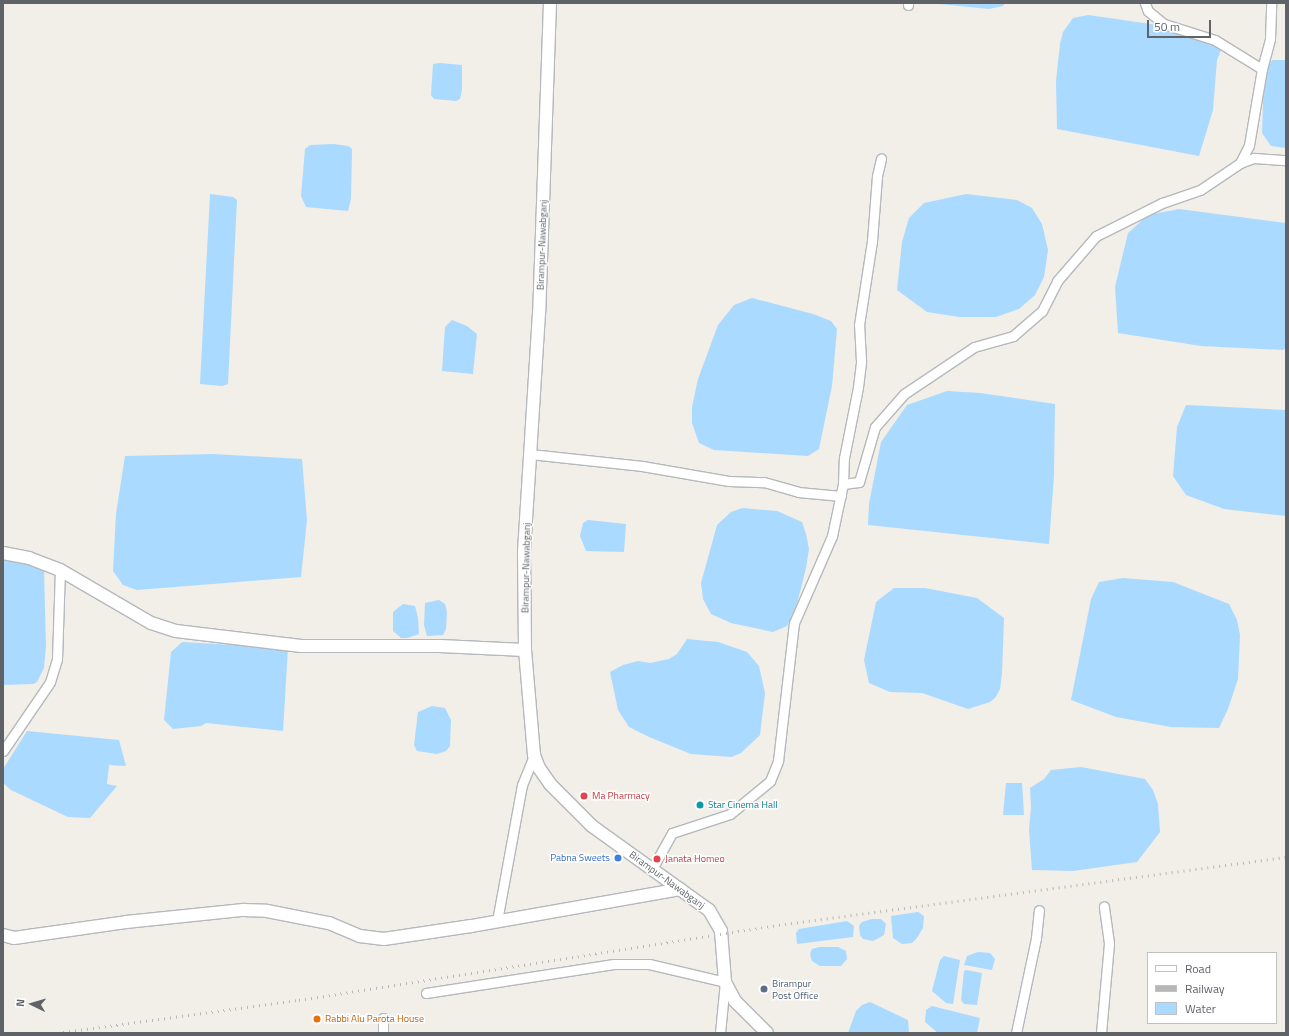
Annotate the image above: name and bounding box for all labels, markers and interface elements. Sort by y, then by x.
scale bar [1149,12,1213,38]
text: 50 m [1154,17,1180,36]
street label: Birampur-Nawabganj [534,200,550,290]
street label: Birampur-Nawabganj [519,523,533,613]
place label: Ma Pharmacy [592,790,650,802]
marker: Ma Pharmacy [579,791,589,801]
place label: Star Cinema Hall [708,799,778,811]
marker: Star Cinema Hall [695,800,705,810]
street label: Birampur-Nawabganj [627,849,707,911]
place label: Pabna Sweets [550,852,610,864]
marker: Pabna Sweets [613,853,623,863]
place label: Janata Homeo [665,853,725,865]
marker: Janata Homeo [652,854,662,864]
legend [1147,952,1277,1024]
text: Road [1185,959,1211,978]
place label: Birampur Post Office [772,977,818,1000]
text: Railway [1185,979,1225,998]
north arrow [12,984,52,1024]
marker: Birampur Post Office [759,984,769,994]
text: N [12,998,28,1007]
text: Water [1185,999,1216,1018]
place label: Rabbi Alu Parota House [325,1013,424,1025]
marker: Rabbi Alu Parota House [312,1014,322,1024]

